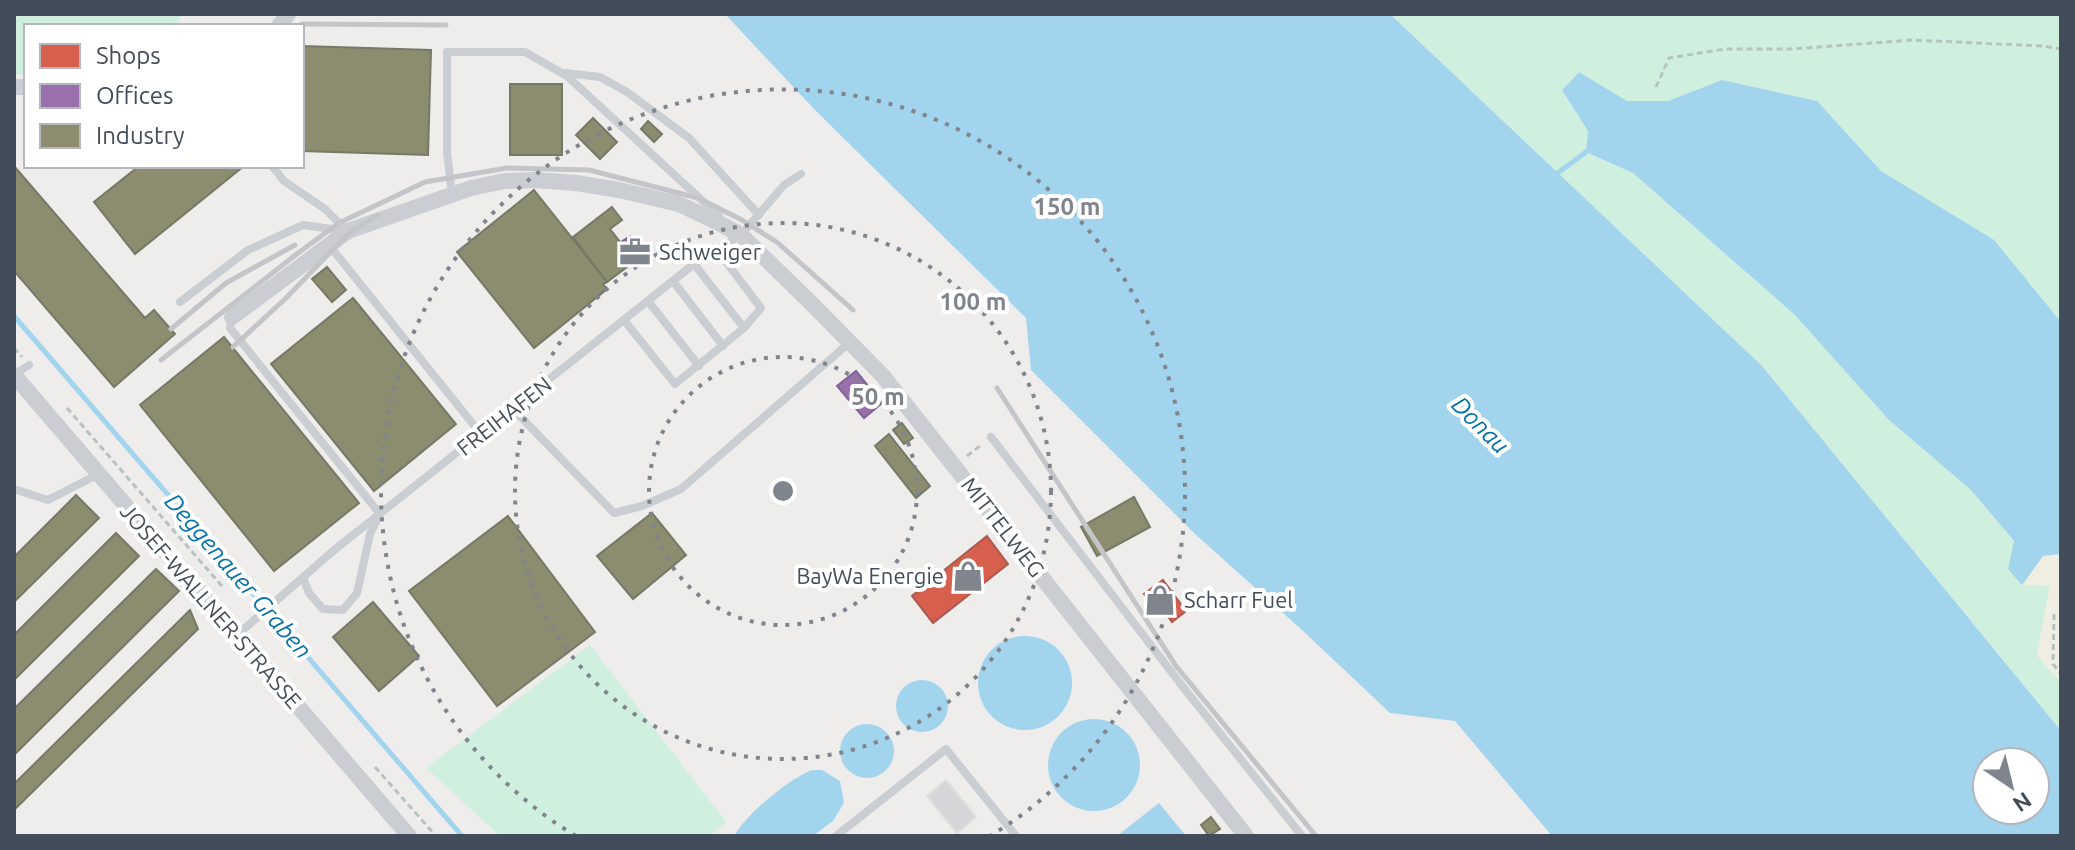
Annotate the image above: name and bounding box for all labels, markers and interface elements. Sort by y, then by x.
legend [24,24,304,168]
text: Shops [96,42,161,69]
text: Offices [96,82,174,109]
text: Industry [96,122,185,149]
text: 150 m [1034,193,1100,220]
office icon: Schweiger [618,235,652,269]
place label: Schweiger [659,239,762,264]
text: 100 m [940,288,1006,315]
street label: FREIHAFEN [452,371,556,460]
text: 50 m [851,383,905,410]
water label: Donau [1446,391,1514,459]
street label: MITTELWEG [957,472,1050,581]
centre of rings [769,477,797,505]
water label: Deggenauer Graben [159,488,317,664]
street label: JOSEF-WALLNER-STRASSE [116,498,307,713]
shop icon: BayWa Energie [951,559,985,593]
place label: BayWa Energie [796,563,944,588]
shop icon: Scharr Fuel [1143,583,1177,617]
place label: Scharr Fuel [1184,587,1293,612]
north arrow [1971,746,2051,826]
text: N [2009,788,2037,818]

